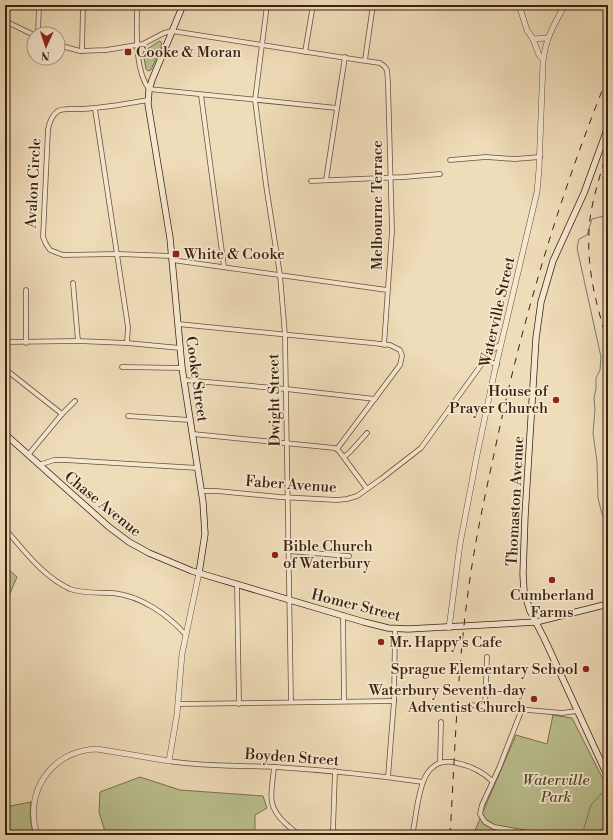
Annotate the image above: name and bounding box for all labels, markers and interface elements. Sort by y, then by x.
north arrow [26,26,66,66]
place label: Cooke & Moran [136,43,241,62]
marker: Cooke & Moran [123,47,133,57]
text: N [41,48,50,62]
street label: Avalon Circle [22,137,45,230]
street label: Melbourne Terrace [368,140,387,270]
place label: White & Cooke [183,245,285,264]
marker: White & Cooke [171,249,181,259]
street label: Waterville Street [475,254,520,370]
street label: Cooke Street [181,335,212,424]
street label: Dwight Street [264,353,285,447]
place label: House of Prayer Church [449,382,549,418]
marker: House of Prayer Church [551,395,561,405]
street label: Thomaston Avenue [503,436,528,566]
street label: Chase Avenue [60,468,145,541]
street label: Faber Avenue [245,472,337,497]
place label: Bible Church of Waterbury [282,537,373,573]
marker: Bible Church of Waterbury [270,550,280,560]
marker: Cumberland Farms [547,575,557,585]
street label: Homer Street [309,585,403,626]
place label: Cumberland Farms [510,586,594,622]
place label: Mr. Happy's Cafe [389,633,502,652]
marker: Mr. Happy's Cafe [376,637,386,647]
place label: Sprague Elementary School [391,660,579,679]
marker: Sprague Elementary School [581,664,591,674]
place label: Waterbury Seventh-day Adventist Church [368,681,527,717]
marker: Waterbury Seventh-day Adventist Church [529,694,539,704]
street label: Boyden Street [243,745,340,770]
park label: Waterville Park [522,771,590,807]

